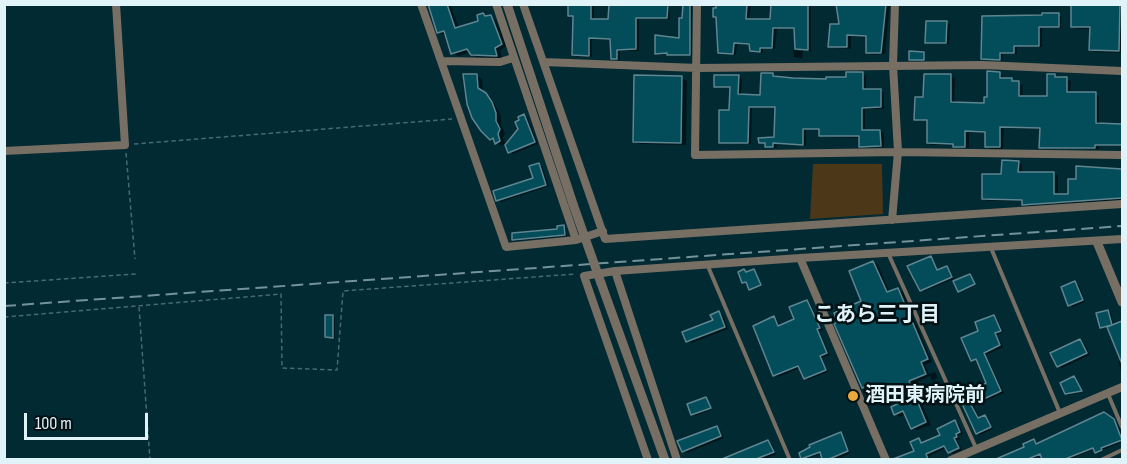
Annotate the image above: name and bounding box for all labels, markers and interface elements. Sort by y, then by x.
district label: こあら三丁目 [814,303,940,329]
place label: 酒田東病院前 [865,384,985,408]
marker: 酒田東病院前 [846,389,860,403]
scale bar [27,401,152,439]
text: 100 m [35,413,72,434]

